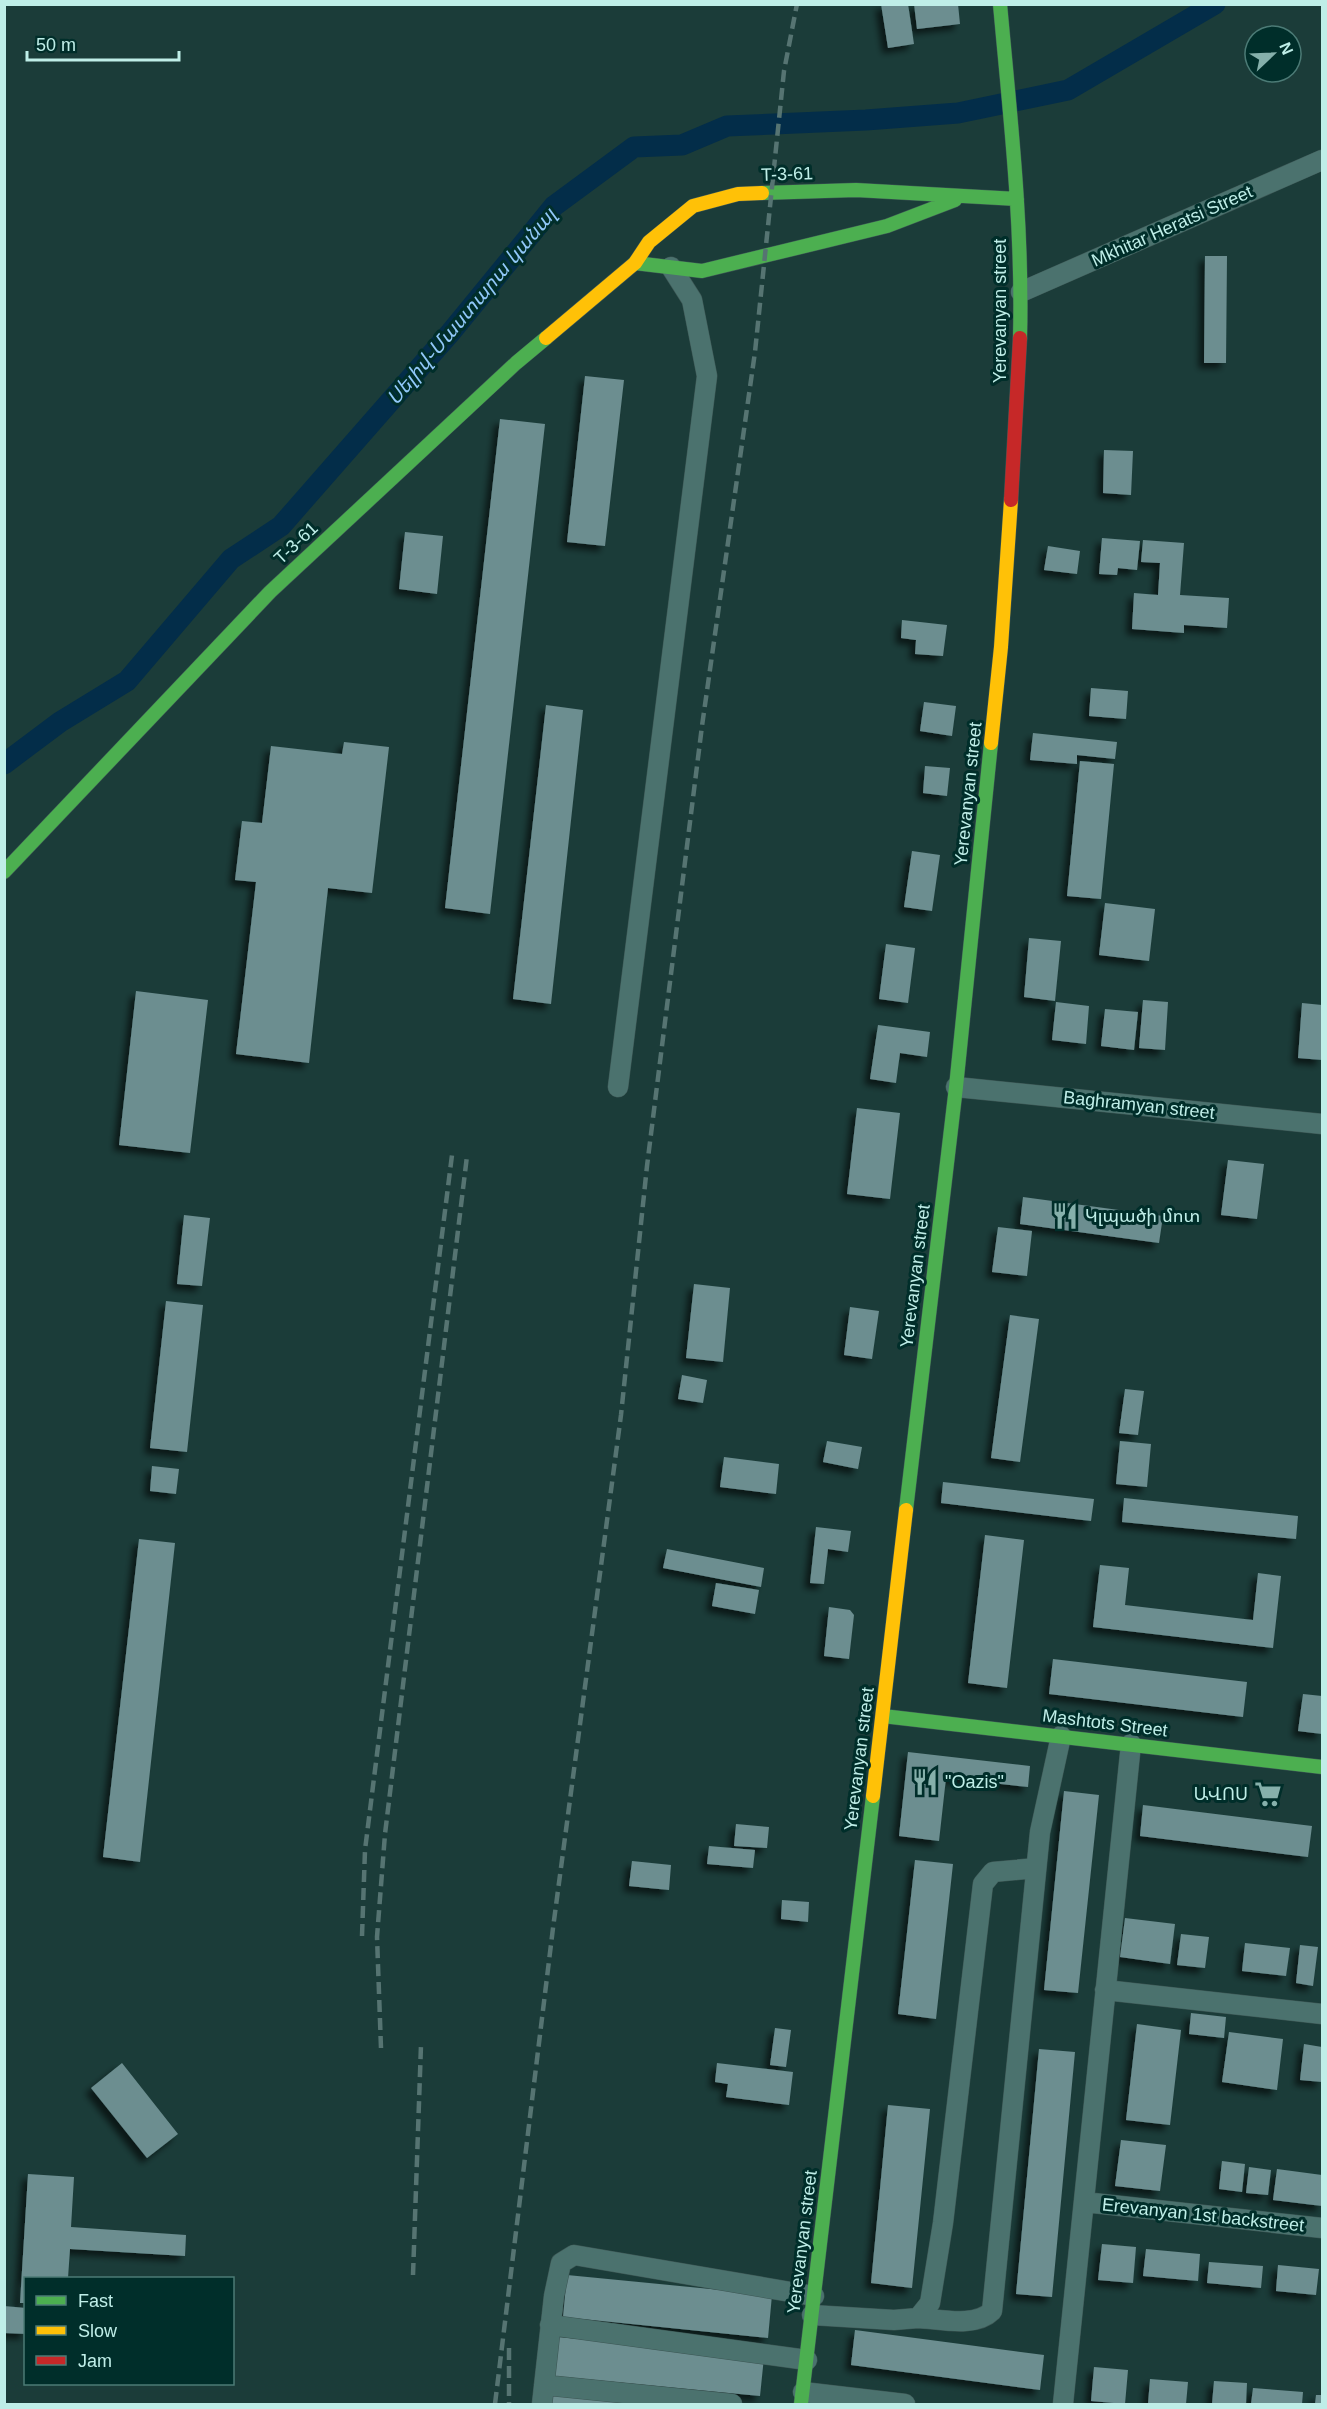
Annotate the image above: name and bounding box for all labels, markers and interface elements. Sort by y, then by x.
scale bar [27,24,178,62]
north arrow [1243,24,1303,84]
text: 50 m [36,35,76,55]
text: N [1276,40,1296,57]
street label: T-3-61 [761,163,813,185]
street label: Mkhitar Heratsi Street [1088,181,1256,271]
water label: Սելիվ֊Մաստարա կանալ [382,203,561,409]
street label: Yerevanyan street [990,239,1010,383]
street label: T-3-61 [270,518,322,568]
street label: Yerevanyan street [951,721,985,867]
street label: Baghramyan street [1062,1087,1216,1123]
restaurant icon: Կլպածի մոտ [1050,1201,1080,1231]
street label: Yerevanyan street [896,1203,934,1349]
place label: Կլպածի մոտ [1085,1206,1200,1226]
street label: Yerevanyan street [840,1686,878,1832]
street label: Mashtots Street [1041,1705,1169,1741]
restaurant icon: "Oazis" [910,1767,940,1797]
place label: "Oazis" [945,1772,1004,1792]
supermarket icon: ԱՎՈՍ [1253,1779,1283,1809]
place label: ԱՎՈՍ [1193,1784,1248,1804]
street label: Yerevanyan street [783,2169,821,2315]
street label: Erevanyan 1st backstreet [1101,2194,1305,2236]
legend [24,2277,234,2385]
text: Fast [78,2291,113,2311]
text: Slow [78,2321,118,2341]
text: Jam [78,2351,112,2371]

